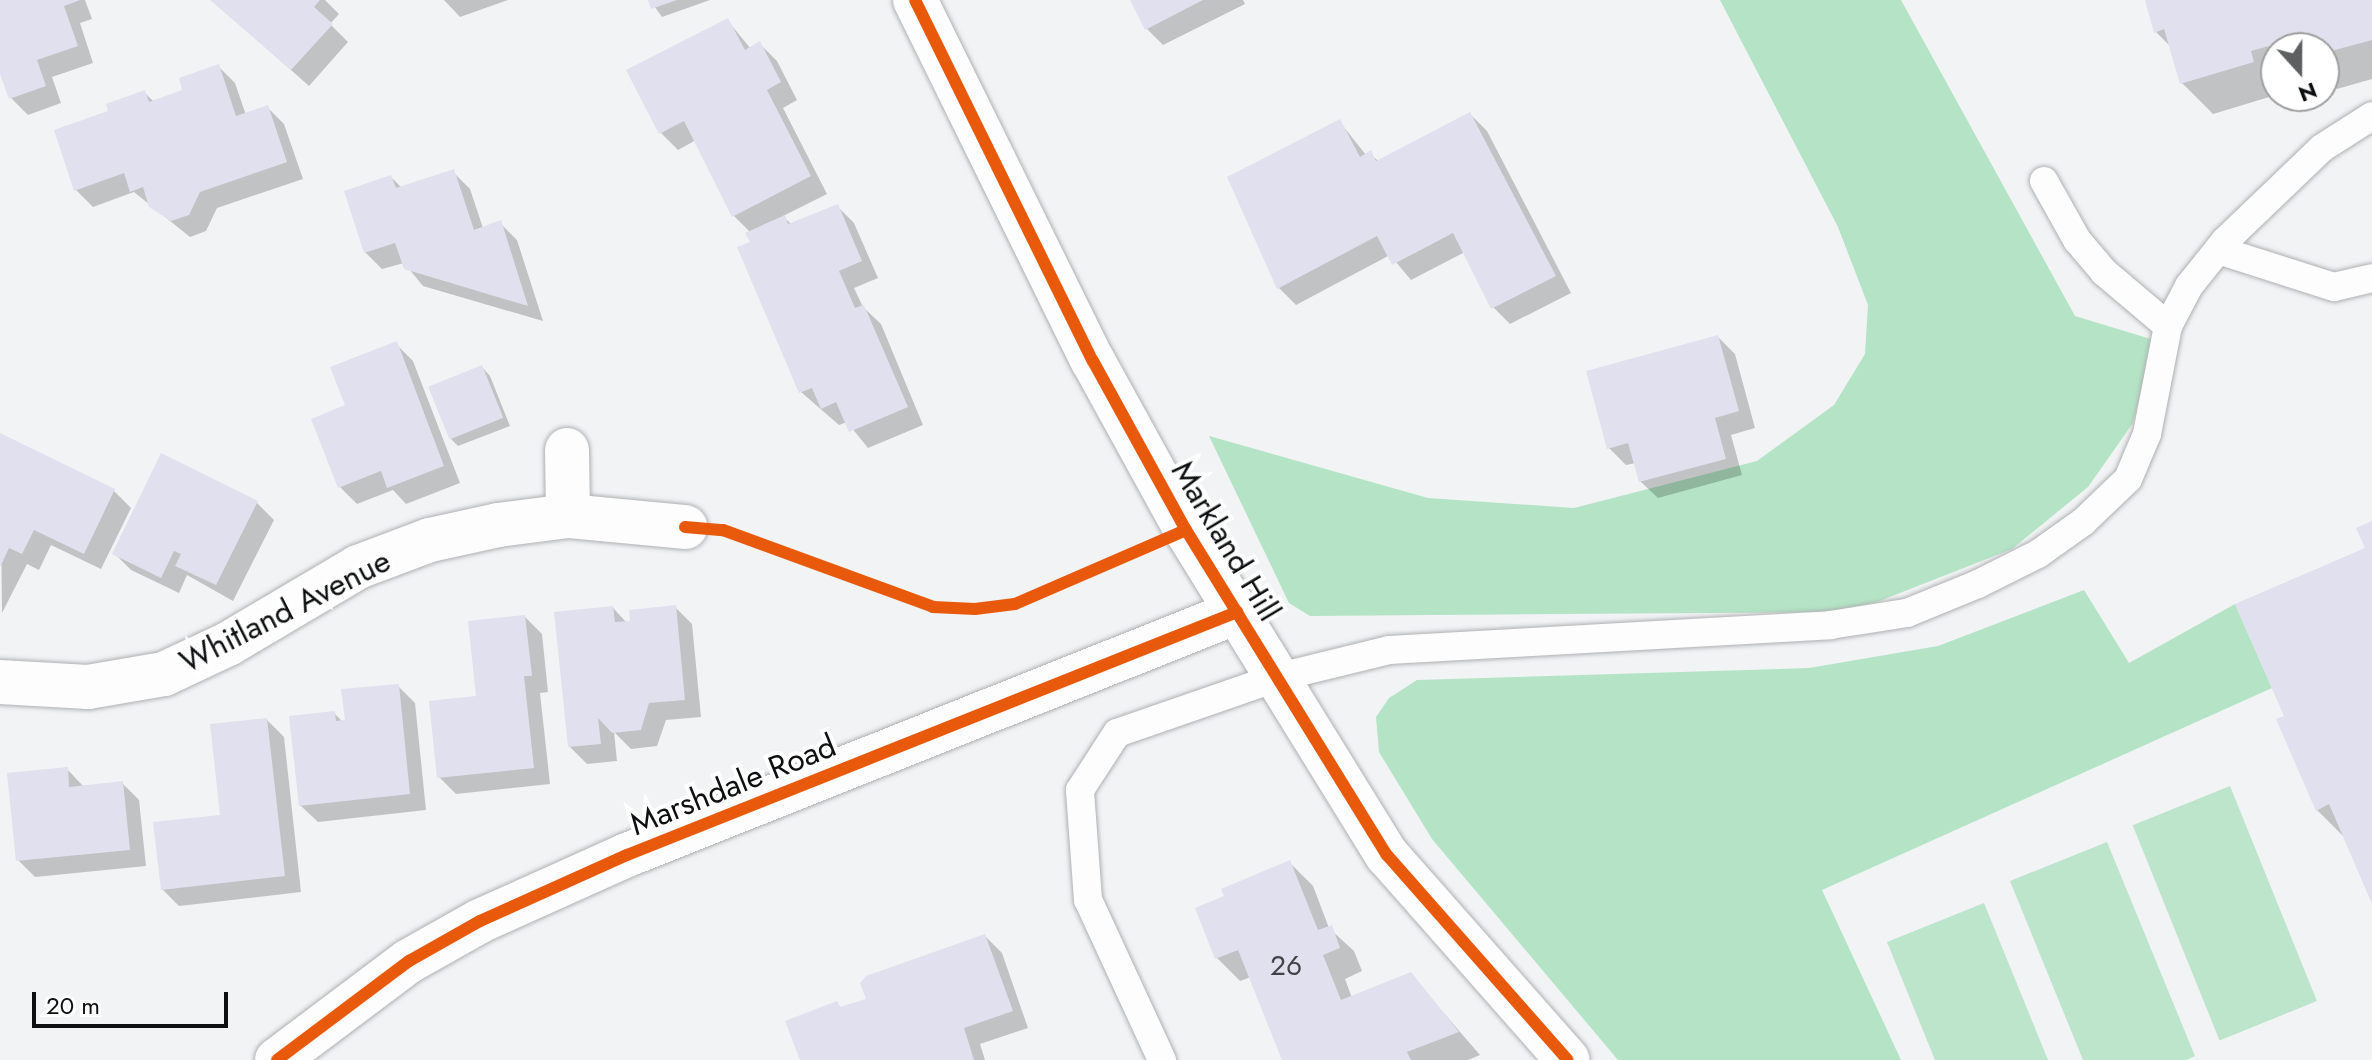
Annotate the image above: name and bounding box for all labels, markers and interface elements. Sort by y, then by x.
north arrow [2260,32,2340,112]
text: N [2294,74,2322,111]
street label: Markland Hill [1163,454,1289,628]
street label: Whitland Avenue [173,541,397,681]
street label: Marshdale Road [625,726,841,844]
house number: 26 [1270,949,1302,983]
scale bar [36,976,232,1026]
text: 20 m [46,988,100,1023]

